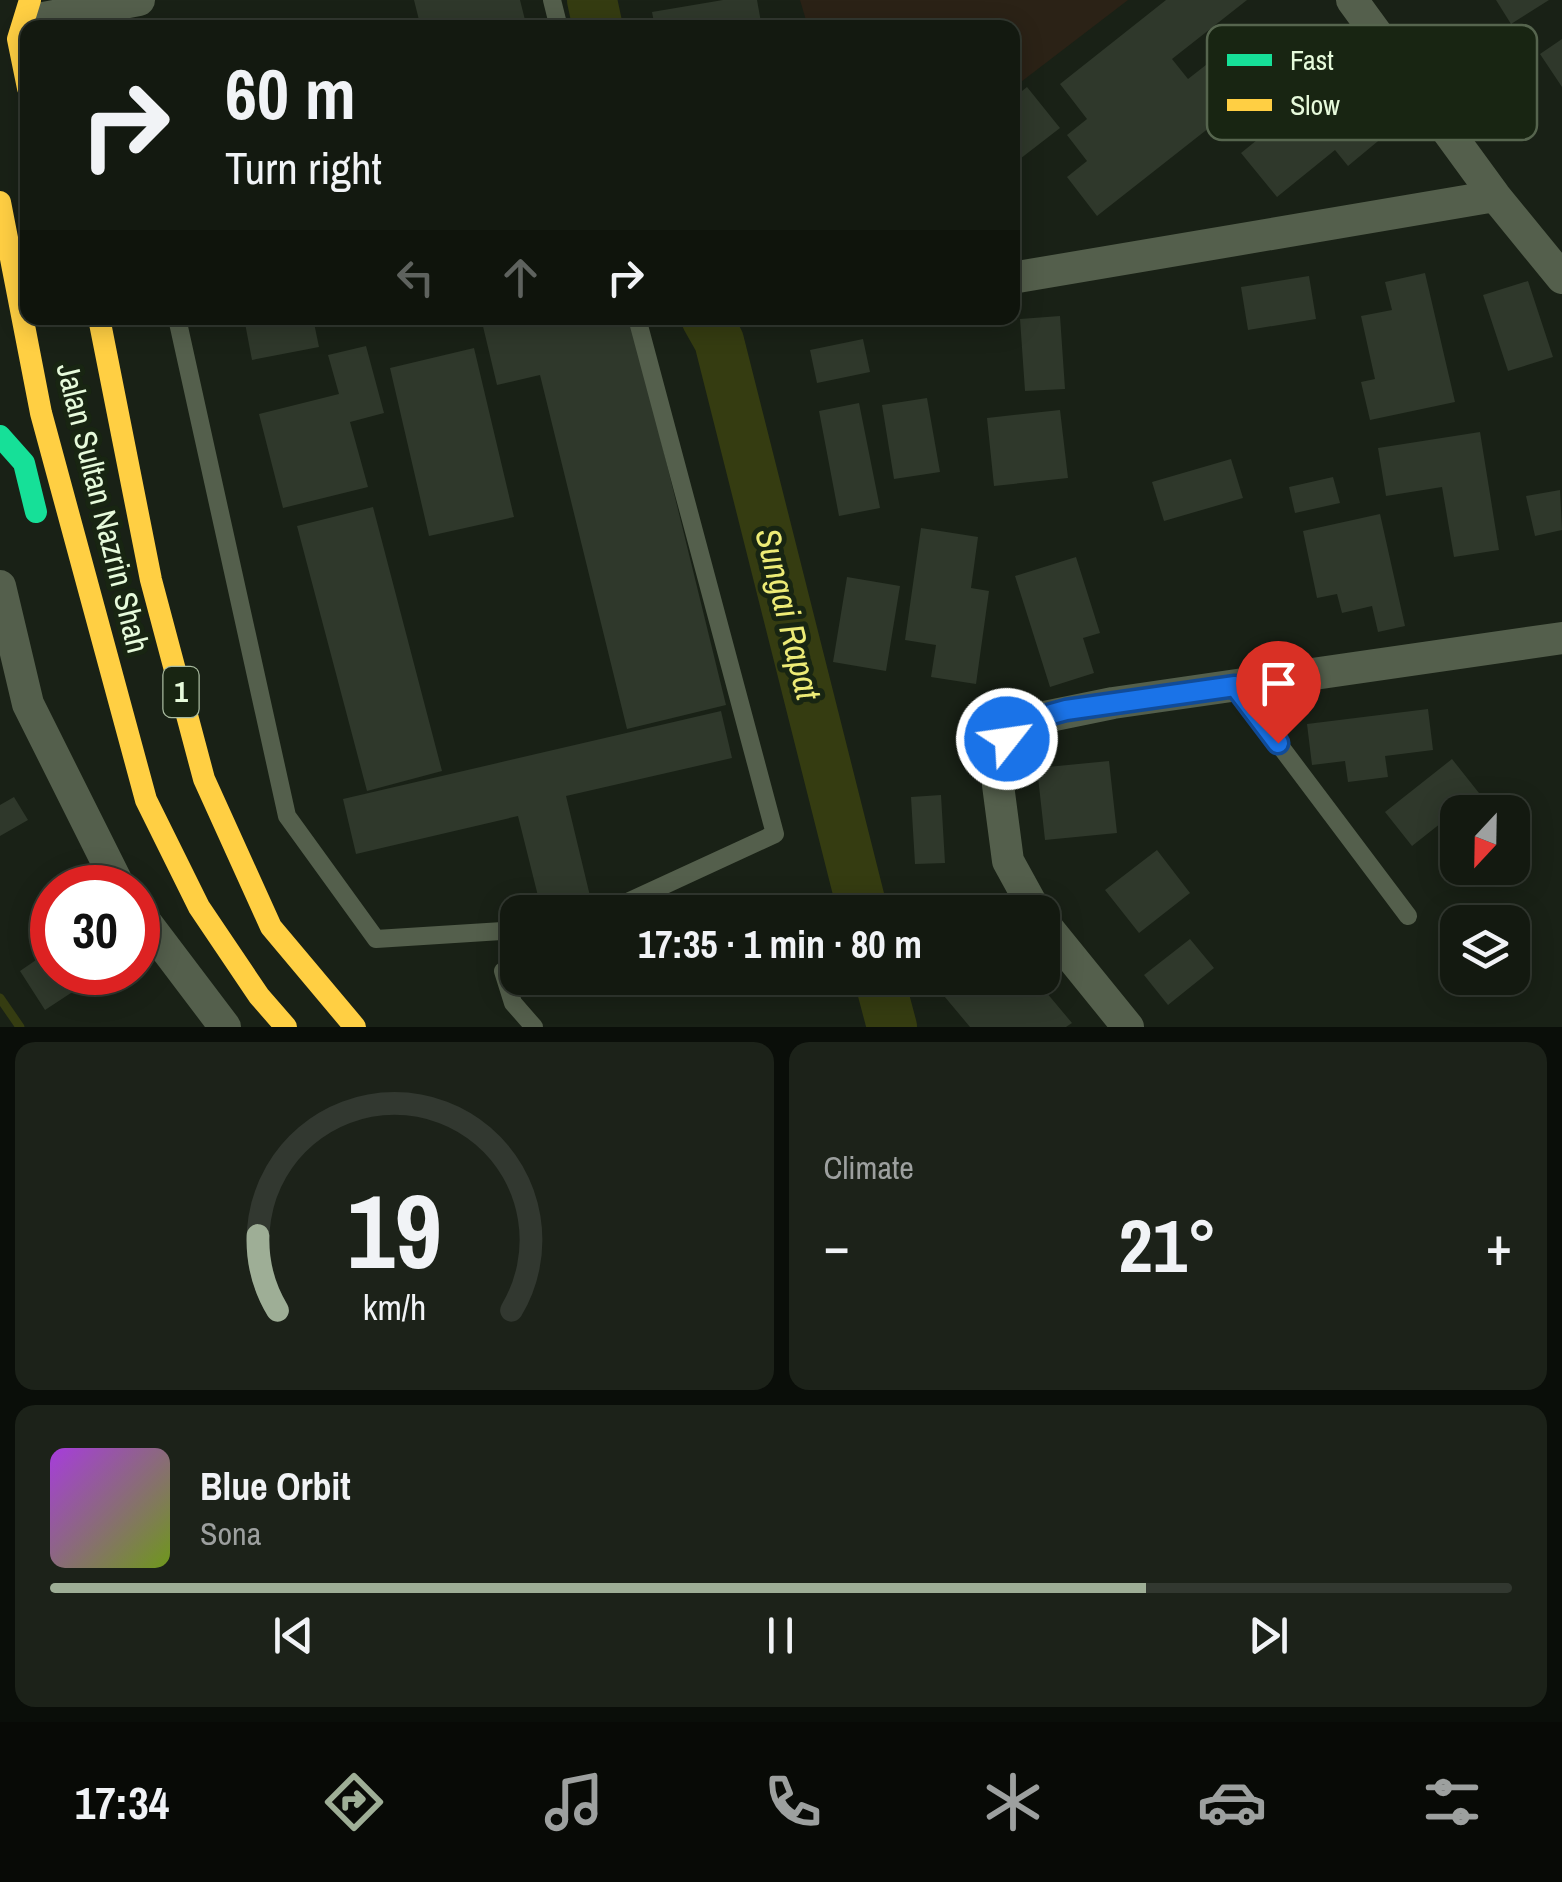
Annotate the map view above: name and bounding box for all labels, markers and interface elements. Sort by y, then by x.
legend [1207,25,1537,140]
text: Fast [1290,41,1334,79]
text: 60 m [225,47,356,141]
icon: right [60,60,190,190]
text: Slow [1290,86,1340,124]
text: Turn right [225,137,382,198]
icon: left [388,250,443,305]
icon: ahead [493,250,548,305]
icon: right [598,250,653,305]
street label: Jalan Sultan Nazrin Shah [47,358,160,657]
water label: Sungai Rapat [744,523,833,706]
pin [1236,641,1321,744]
icon: arrive [1251,656,1306,711]
road number: 1 [164,667,198,717]
position arrow [955,687,1059,791]
north arrow [1440,795,1530,885]
map controls [1440,795,1530,995]
speed limit sign: 30 [30,865,160,995]
button: layers [1440,905,1530,995]
text: 17:35 · 1 min · 80 m [638,919,922,970]
text: Climate [824,1146,914,1189]
text: 19 [347,1160,442,1300]
text: 21° [1119,1194,1217,1295]
text: − [824,1208,850,1282]
text: + [1486,1208,1512,1282]
text: km/h [362,1283,426,1331]
text: Blue Orbit [200,1461,351,1512]
text: Sona [200,1512,261,1555]
icon: previous [266,1608,321,1663]
icon: pause [753,1608,808,1663]
icon: next [1241,1608,1296,1663]
icon: directions [319,1767,389,1837]
icon: music [539,1767,609,1837]
icon: phone [758,1767,828,1837]
icon: climate [978,1767,1048,1837]
icon: car [1197,1767,1267,1837]
icon: filters [1417,1767,1487,1837]
text: 17:34 [75,1772,169,1833]

